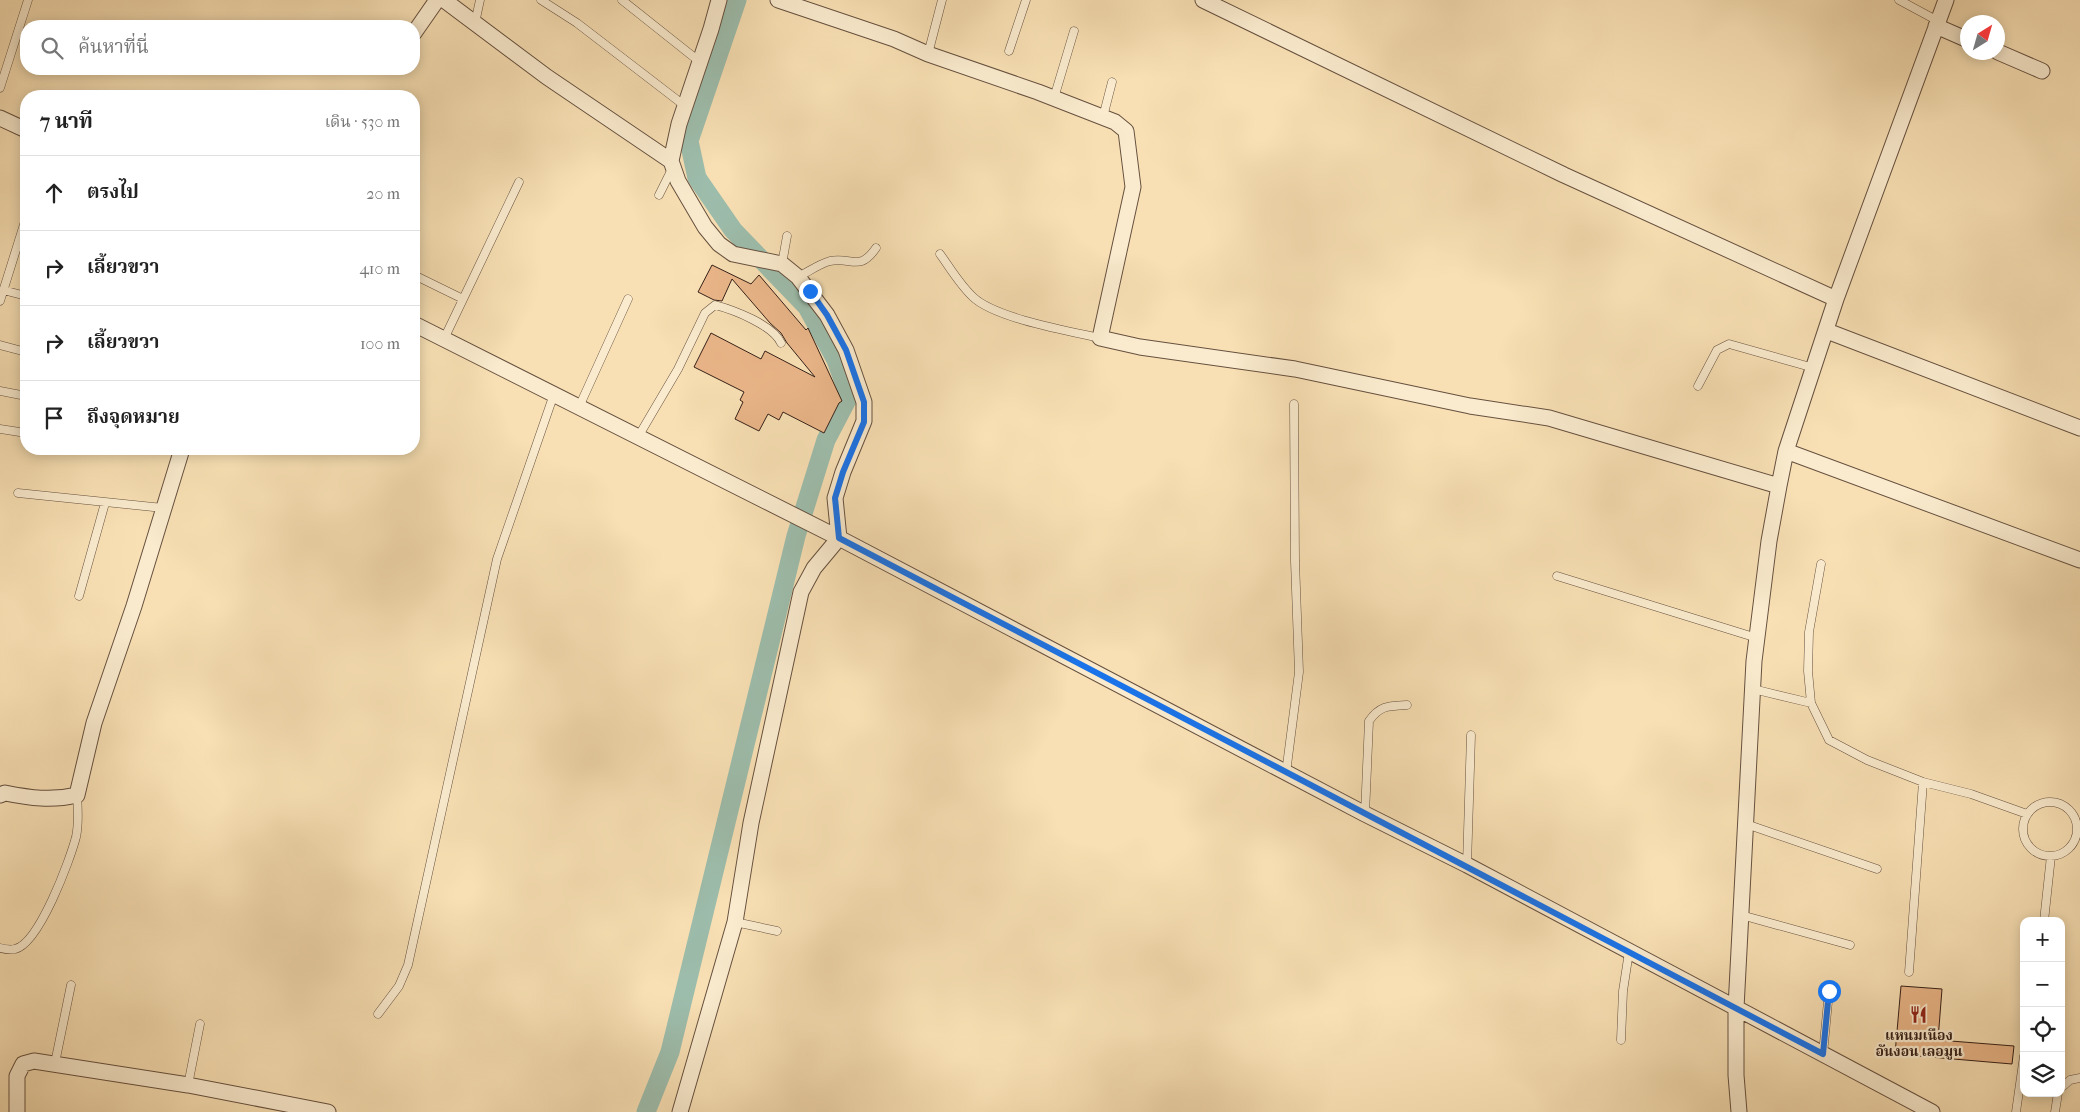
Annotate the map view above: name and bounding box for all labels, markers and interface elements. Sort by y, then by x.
north arrow [1960,15,2005,60]
search box [20,20,420,75]
icon: search [38,34,66,62]
text: ค้นหาที่นี่ [78,36,149,58]
text: 7 นาที [40,109,93,133]
text: เดิน · 530 m [325,112,400,131]
icon: ahead [40,179,68,207]
text: ตรงไป [87,181,139,203]
text: 20 m [366,184,400,203]
icon: right [40,254,68,282]
text: เลี้ยวขวา [87,256,159,278]
text: 410 m [359,259,400,278]
route end [799,280,822,303]
icon: right [40,329,68,357]
text: เลี้ยวขวา [87,331,159,353]
text: 100 m [360,334,400,353]
icon: arrive [40,404,68,432]
text: ถึงจุดหมาย [87,406,180,428]
map controls [2020,917,2065,1097]
button: + [2020,917,2065,962]
button: − [2020,962,2065,1007]
route start [1818,980,1841,1003]
restaurant icon: แหนมเนือง อันงอน เลอมูน [1909,1005,1929,1025]
button: locate [2020,1007,2065,1052]
place label: แหนมเนือง อันงอน เลอมูน [1875,1027,1963,1060]
button: layers [2020,1052,2065,1097]

